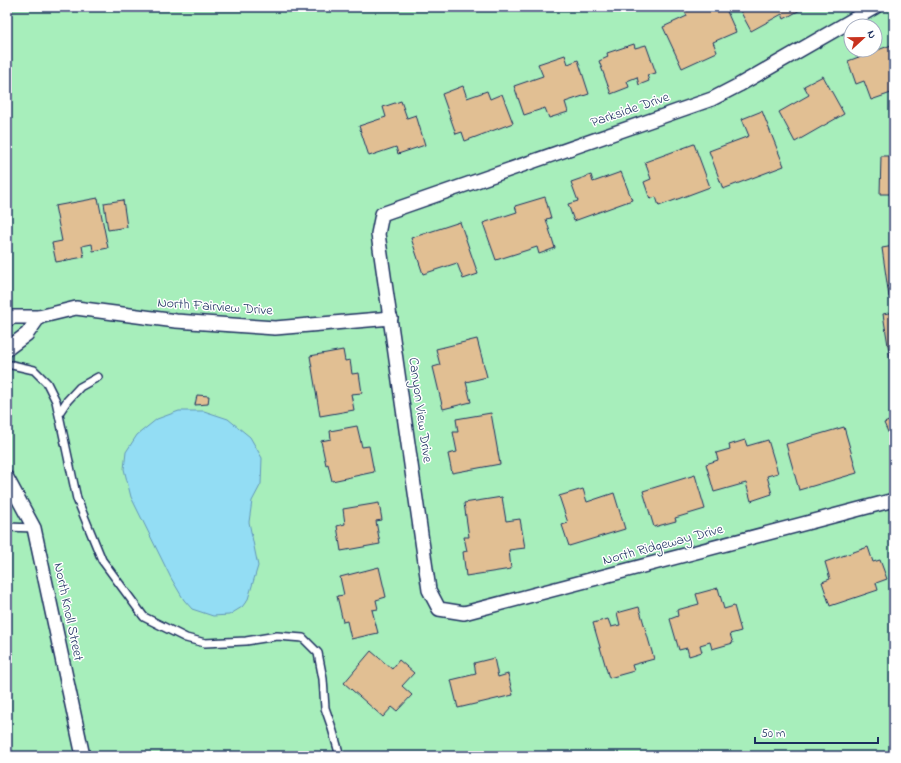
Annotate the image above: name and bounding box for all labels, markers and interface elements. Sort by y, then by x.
north arrow [843,18,883,58]
text: N [863,28,880,41]
street label: Parkside Drive [588,87,673,133]
street label: North Fairview Drive [157,292,274,322]
street label: Canyon View Drive [401,356,438,465]
street label: North Ridgeway Drive [600,519,727,572]
street label: North Knoll Street [47,561,89,663]
scale bar [755,719,878,745]
text: 50 m [761,725,785,743]

